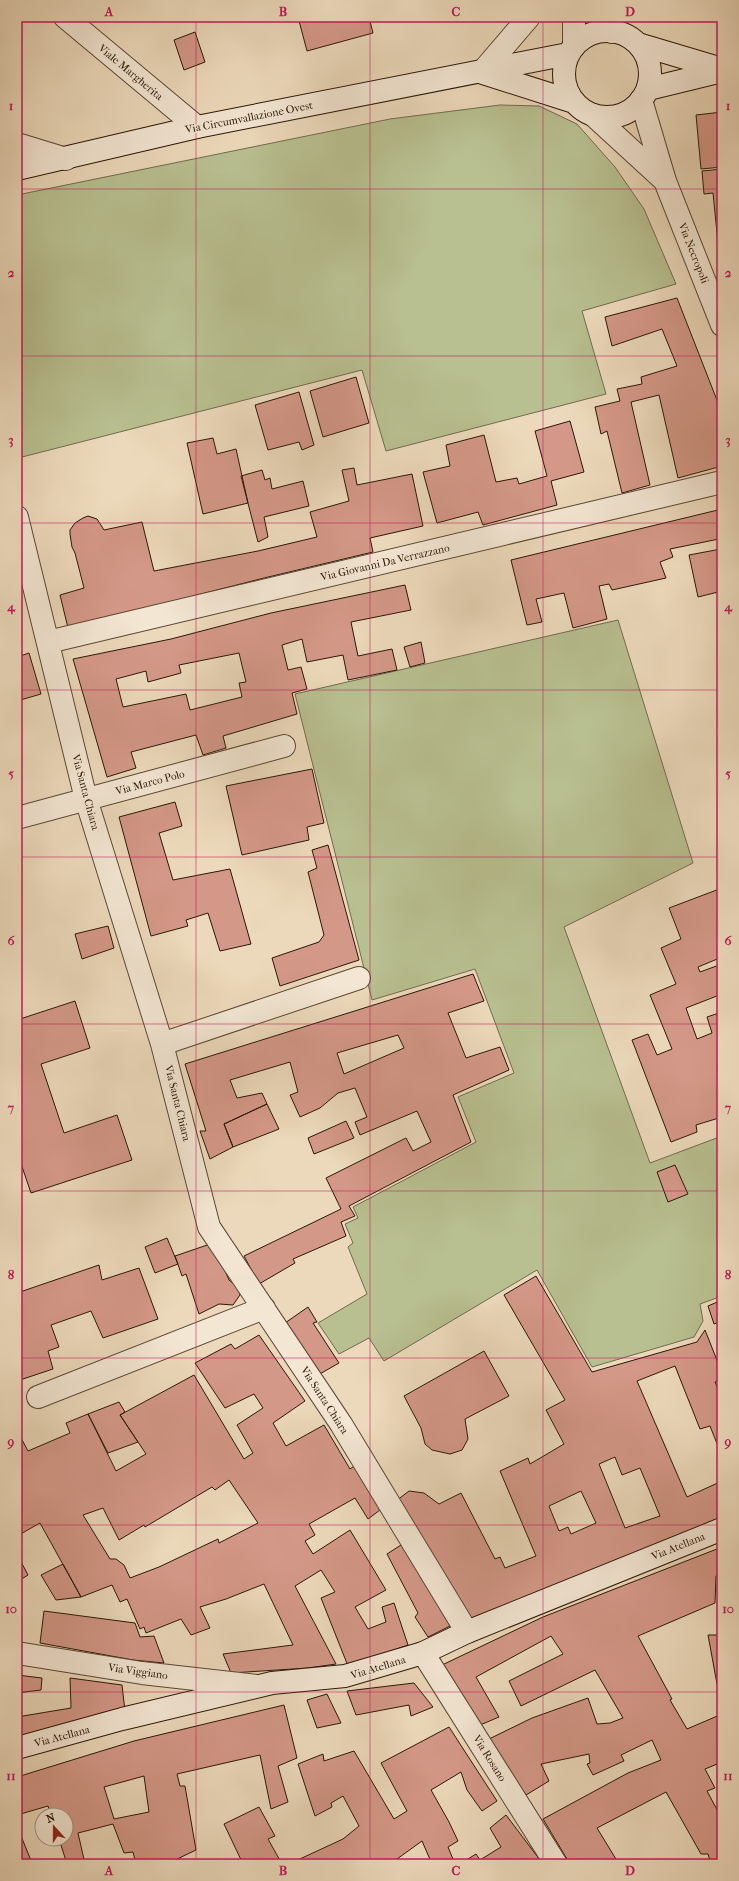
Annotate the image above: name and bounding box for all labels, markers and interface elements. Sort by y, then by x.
text: A [104,4,114,19]
text: B [279,4,288,19]
text: C [452,4,461,19]
text: D [625,4,635,19]
street label: Viale Margherita [95,41,166,104]
text: 1 [9,98,14,113]
text: 1 [726,98,731,113]
street label: Via Circumvallazione Ovest [183,99,314,136]
street label: Via Necropoli [675,220,712,286]
text: 2 [8,265,15,280]
text: 2 [725,265,732,280]
text: 3 [8,432,14,448]
text: 3 [725,432,731,448]
street label: Via Giovanni Da Verrazzano [318,541,451,584]
text: 4 [6,599,16,615]
text: 4 [723,599,733,615]
street label: Via Santa Chiara [69,752,102,832]
text: 5 [8,766,14,781]
text: 5 [725,766,731,781]
street label: Via Marco Polo [113,767,186,798]
text: 6 [7,933,15,948]
text: 6 [724,933,732,948]
street label: Via Santa Chiara [162,1063,193,1143]
text: 7 [7,1100,15,1115]
text: 7 [724,1100,732,1115]
text: 8 [8,1267,15,1282]
text: 8 [725,1267,732,1282]
street label: Via Santa Chiara [297,1363,352,1437]
text: 9 [7,1434,15,1450]
text: 9 [724,1434,732,1450]
street label: Via Atellana [648,1529,708,1564]
text: 10 [5,1601,17,1616]
text: 10 [722,1601,734,1616]
street label: Via Atellana [348,1653,408,1682]
street label: Via Viggiano [106,1661,169,1682]
street label: Via Atellana [32,1723,92,1750]
street label: Via Rosano [470,1732,509,1784]
text: 11 [6,1768,16,1783]
text: 11 [723,1768,733,1783]
north arrow [34,1807,74,1847]
text: N [44,1810,57,1826]
text: A [104,1863,114,1878]
text: B [279,1863,288,1878]
text: C [452,1863,461,1878]
text: D [625,1863,635,1878]

